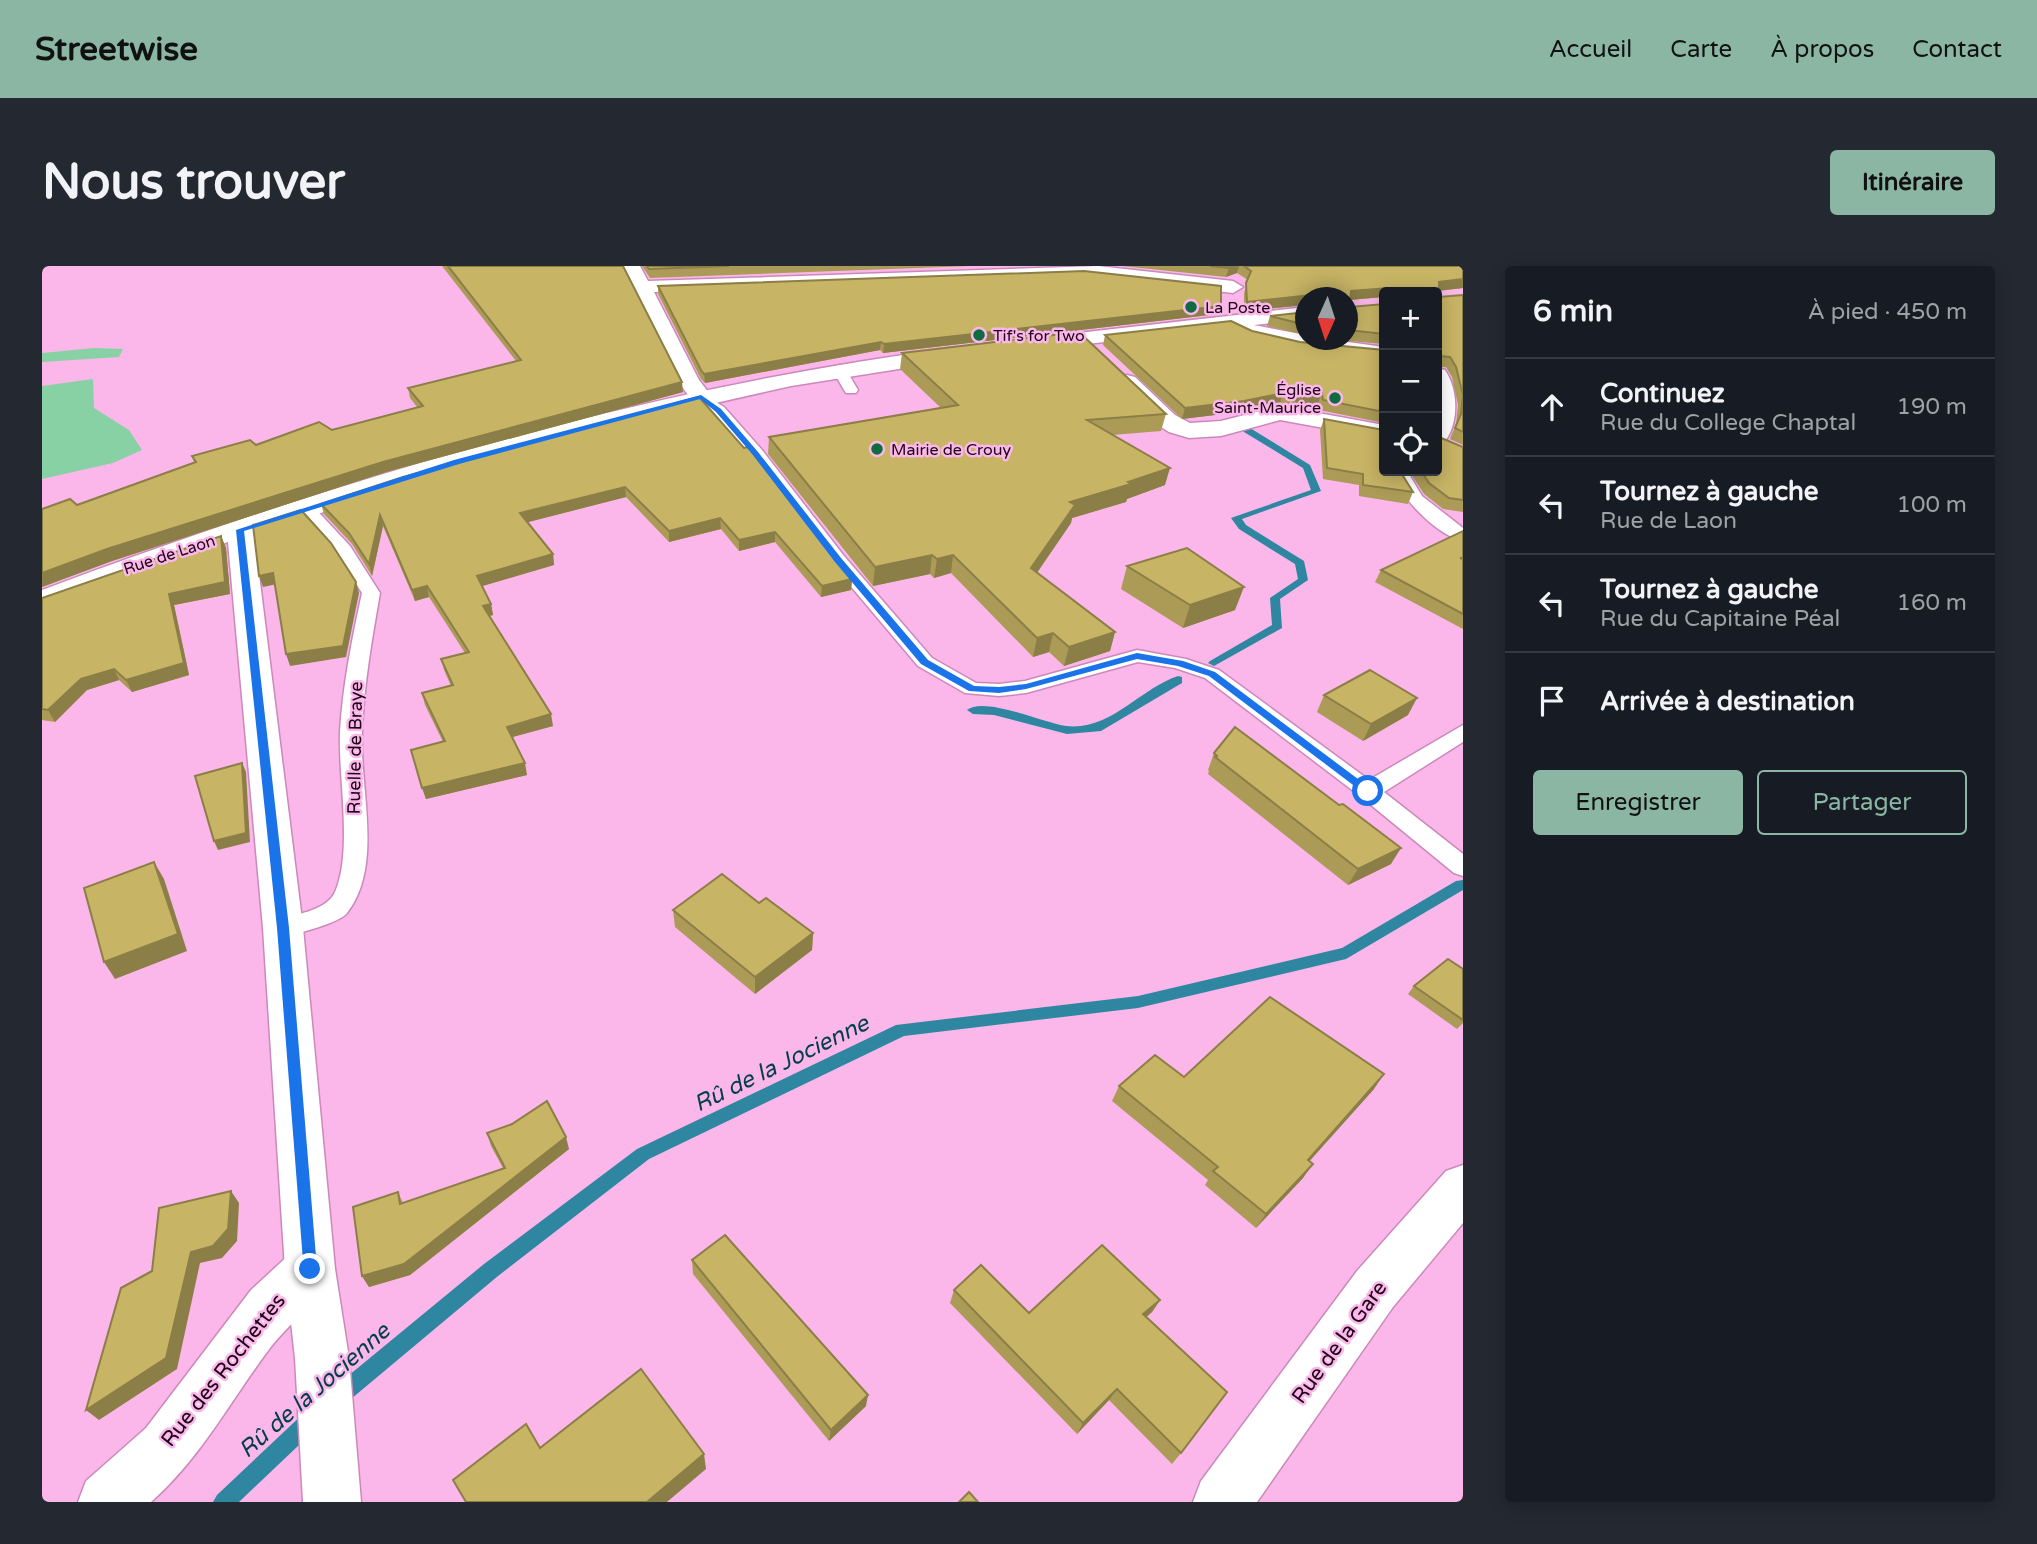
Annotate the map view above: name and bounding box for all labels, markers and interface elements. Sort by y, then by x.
text: Streetwise [35,30,198,69]
text: Accueil [1549,35,1632,64]
text: Carte [1670,35,1732,64]
text: À propos [1770,35,1874,64]
text: Contact [1912,35,2002,64]
button: Itinéraire [1830,150,1995,215]
text: Nous trouver [42,153,345,212]
north arrow [1295,287,1358,350]
map controls [1379,287,1442,476]
button: + [1379,287,1442,350]
text: 6 min [1533,293,1613,330]
place label: La Poste [1205,298,1270,318]
text: À pied · 450 m [1808,298,1967,326]
marker: La Poste [1183,299,1199,315]
place label: Tif's for Two [993,326,1085,346]
marker: Tif's for Two [971,327,987,343]
button: − [1379,350,1442,413]
text: Continuez [1600,378,1725,409]
place label: Église Saint-Maurice [1214,380,1321,418]
icon: ahead [1533,388,1571,426]
marker: Église Saint-Maurice [1327,390,1343,406]
text: 190 m [1897,393,1967,421]
text: Rue du College Chaptal [1600,409,1856,437]
button: locate [1379,413,1442,476]
place label: Mairie de Crouy [891,440,1011,460]
marker: Mairie de Crouy [869,441,885,457]
text: Tournez à gauche [1600,476,1819,507]
icon: left [1533,486,1571,524]
text: 100 m [1897,491,1967,519]
text: Rue de Laon [1600,507,1737,535]
street label: Rue de Laon [121,531,218,579]
text: Tournez à gauche [1600,574,1819,605]
icon: left [1533,584,1571,622]
text: 160 m [1897,589,1967,617]
text: Rue du Capitaine Péal [1600,605,1840,633]
street label: Ruelle de Braye [343,681,367,815]
icon: arrive [1533,682,1571,720]
text: Arrivée à destination [1600,686,1855,717]
button: Enregistrer [1533,770,1743,835]
button: Partager [1757,770,1967,835]
route start [1352,775,1383,806]
water label: Rû de la Jocienne [689,1009,875,1118]
route end [294,1253,325,1284]
street label: Rue de la Gare [1287,1276,1392,1408]
street label: Rue des Rochettes [156,1289,291,1452]
water label: Rû de la Jocienne [233,1316,398,1464]

